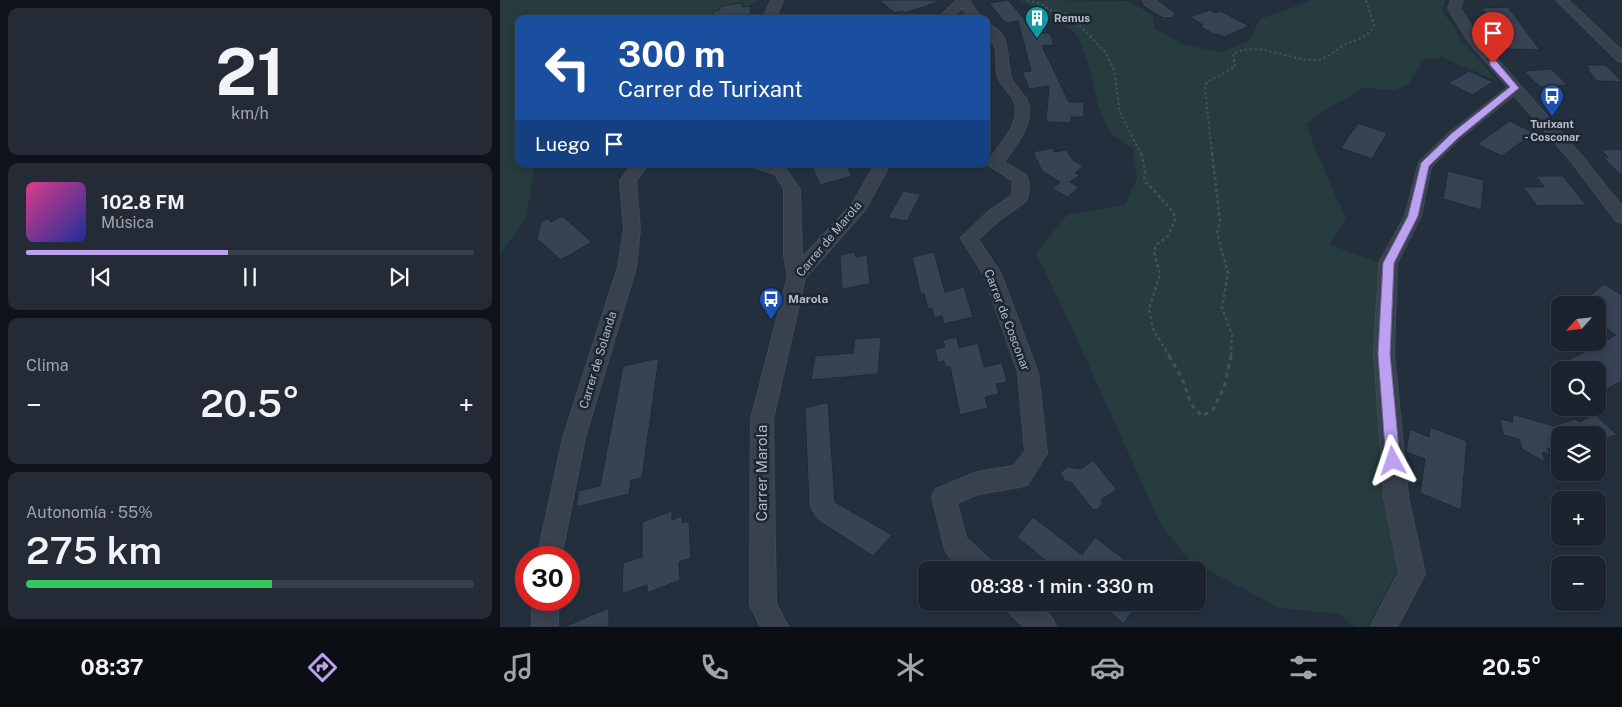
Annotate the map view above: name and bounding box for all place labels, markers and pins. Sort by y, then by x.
building icon: Remus [1024,5,1050,39]
place label: Remus [1054,12,1090,24]
pin [1472,12,1514,63]
bus stop icon: Turixant - Cosconar [1539,83,1565,117]
place label: Turixant - Cosconar [1524,118,1580,143]
bus stop icon: Marola [758,286,784,320]
place label: Marola [788,292,829,306]

